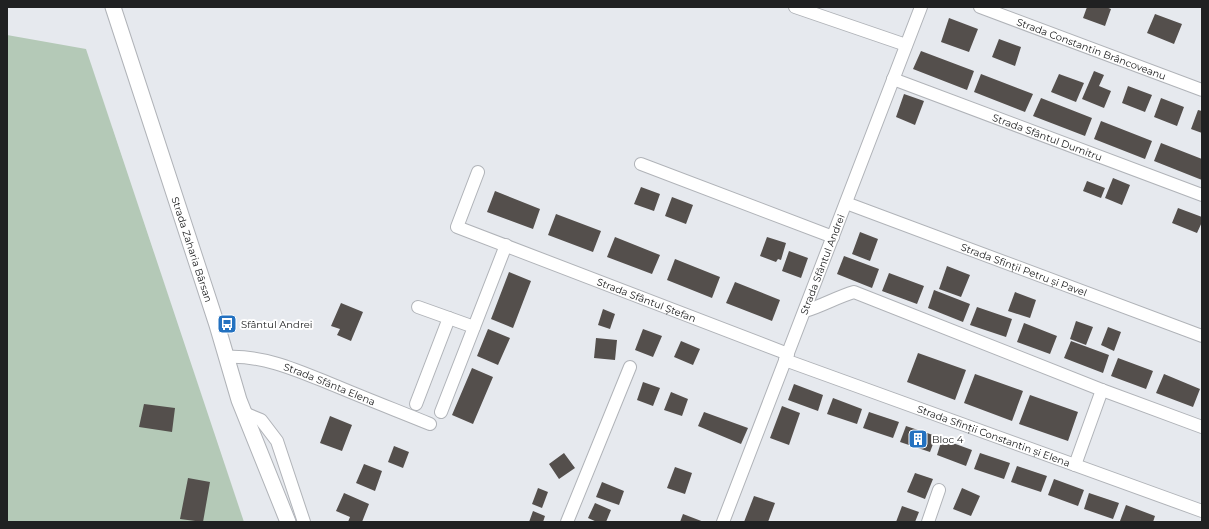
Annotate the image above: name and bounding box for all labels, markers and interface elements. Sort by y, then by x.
street label: Strada Constantin Brâncoveanu [1015,15,1168,83]
street label: Strada Sfântul Dumitru [991,111,1104,164]
street label: Strada Zaharia Bârsan [168,195,215,304]
street label: Strada Sfântul Andrei [797,212,848,317]
street label: Strada Sfinții Petru și Pavel [959,240,1089,299]
street label: Strada Sfântul Ștefan [595,275,698,325]
bus stop icon: Sfântul Andrei [216,313,238,335]
place label: Sfântul Andrei [241,318,313,331]
street label: Strada Sfânta Elena [282,360,377,408]
street label: Strada Sfinții Constantin și Elena [915,402,1072,470]
building icon: Bloc 4 [907,428,929,450]
place label: Bloc 4 [932,433,964,446]

